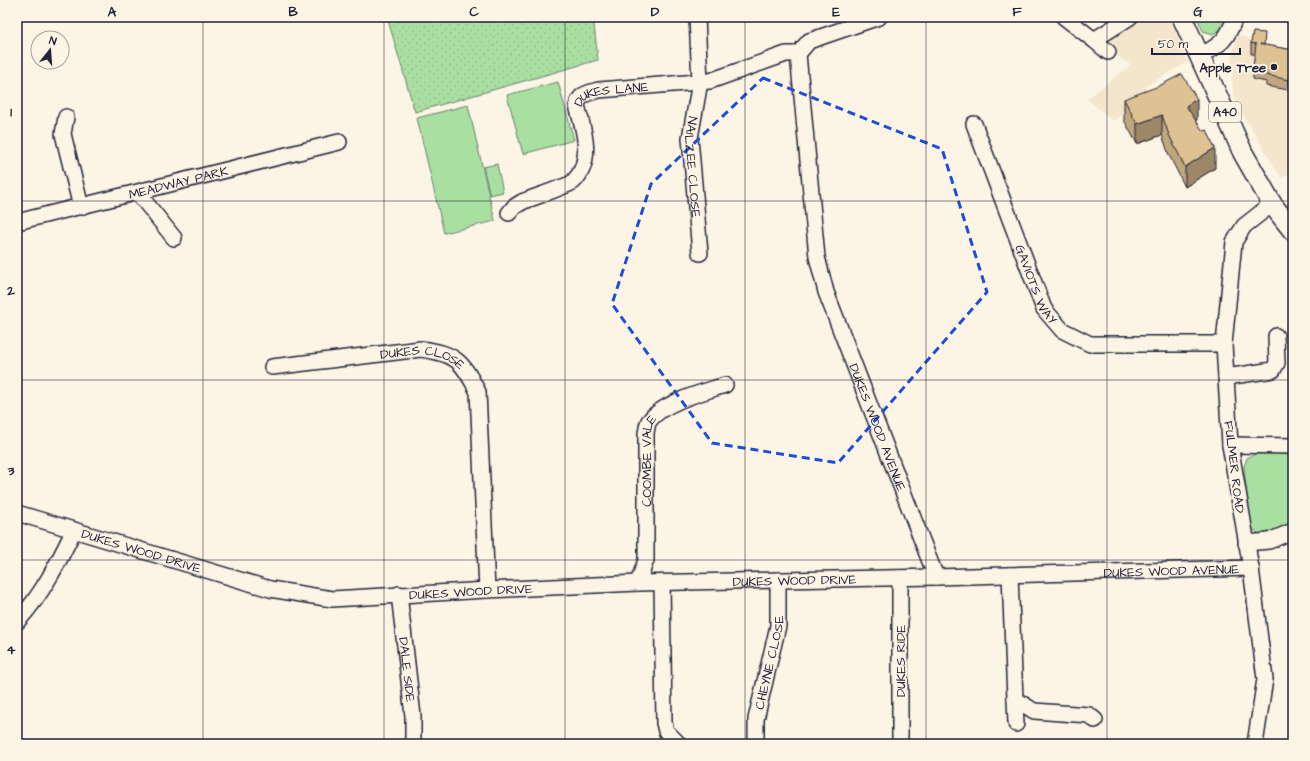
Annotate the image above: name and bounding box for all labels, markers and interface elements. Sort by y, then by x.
text: A [108,3,117,21]
text: B [288,3,298,21]
text: C [469,3,479,21]
text: D [651,3,660,21]
text: E [832,3,840,21]
text: F [1012,3,1022,21]
text: G [1193,3,1203,21]
north arrow [30,30,70,70]
scale bar [1152,30,1240,56]
text: N [47,33,58,49]
text: 50 m [1158,36,1189,53]
place label: Apple Tree [1200,59,1266,78]
marker: Apple Tree [1269,62,1279,72]
street label: DUKES LANE [569,78,649,109]
road number: A40 [1209,102,1241,122]
text: 1 [10,103,12,121]
street label: NAILZEE CLOSE [680,115,705,219]
street label: MEADWAY PARK [127,162,230,204]
street label: GAVIOTS WAY [1010,242,1061,328]
text: 2 [6,282,15,300]
street label: DUKES CLOSE [379,341,469,374]
street label: DUKES WOOD AVENUE [844,361,910,494]
street label: COOMBE VALE [638,411,661,507]
street label: FULMER ROAD [1219,420,1249,515]
text: 3 [7,462,15,480]
street label: DUKES WOOD DRIVE [79,525,203,578]
street label: DUKES WOOD AVENUE [1103,560,1240,582]
street label: DUKES WOOD DRIVE [733,571,857,591]
street label: DUKES WOOD DRIVE [409,580,533,605]
street label: CHEYNE CLOSE [751,615,788,711]
street label: DUKES RIDE [892,625,910,697]
street label: DALE SIDE [394,636,419,703]
text: 4 [7,641,16,659]

